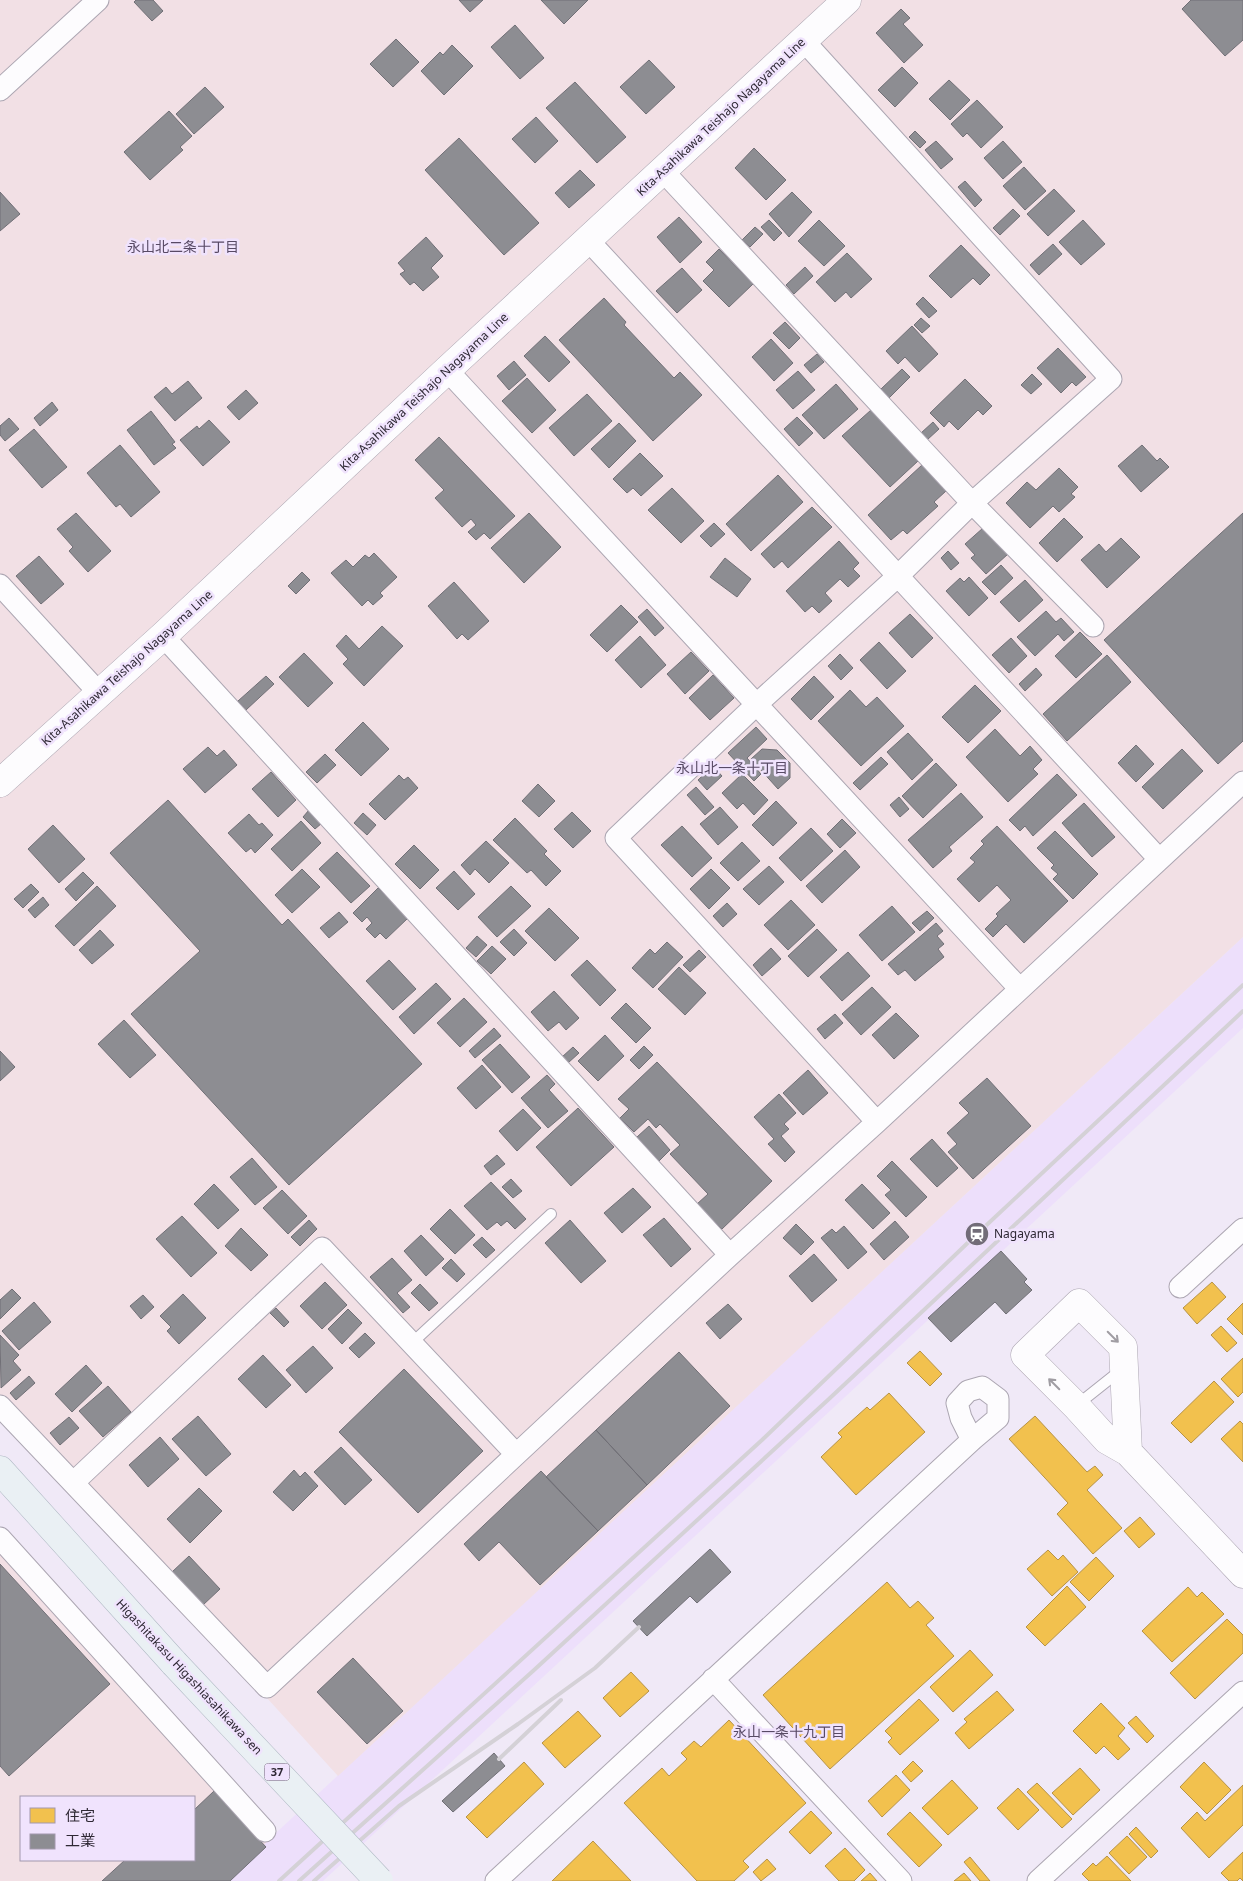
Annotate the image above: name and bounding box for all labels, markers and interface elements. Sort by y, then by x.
street label: Kita-Asahikawa Teishajo Nagayama Line [633,34,809,200]
district label: 永山北二条十丁目 [127,237,239,256]
street label: Kita-Asahikawa Teishajo Nagayama Line [336,309,512,475]
street label: Kita-Asahikawa Teishajo Nagayama Line [37,586,216,749]
district label: 永山北一条十丁目 [676,758,788,777]
station icon: Nagayama [964,1221,990,1247]
place label: Nagayama [994,1225,1055,1242]
one-way arrow [1107,1331,1120,1343]
one-way arrow [1048,1378,1061,1390]
street label: Higashitakasu Higashiasahikawa sen [112,1595,266,1758]
district label: 永山一条十九丁目 [733,1722,845,1741]
road number: 37 [264,1764,290,1780]
legend [20,1796,195,1861]
text: 住宅 [65,1805,95,1825]
text: 工業 [65,1830,95,1850]

